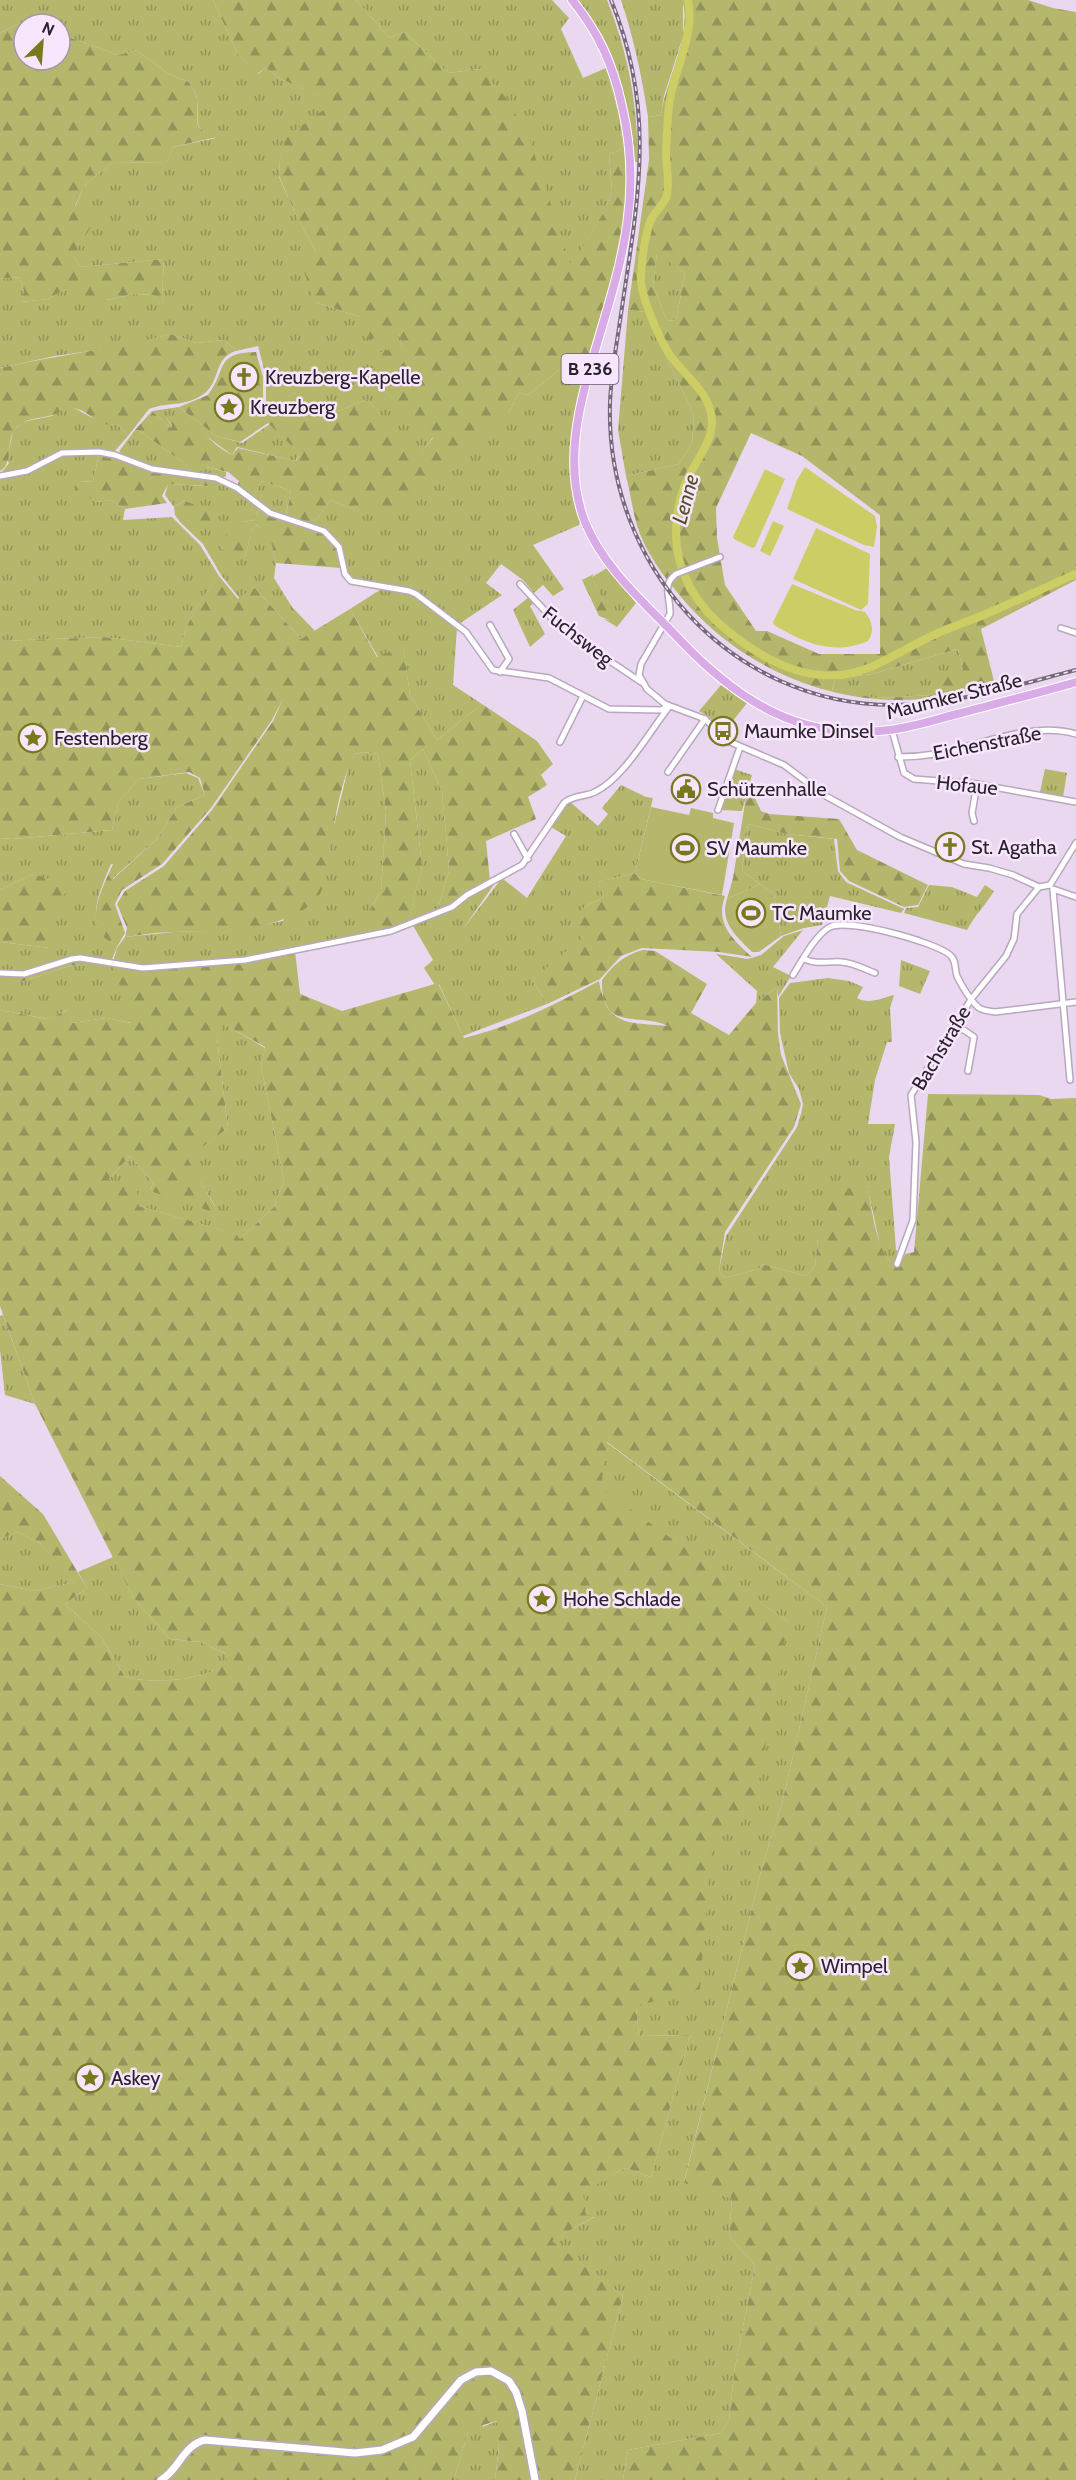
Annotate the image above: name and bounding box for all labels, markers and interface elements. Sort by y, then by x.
north arrow [12,12,72,72]
text: N [39,18,57,40]
road number: B 236 [562,354,618,384]
church icon: Kreuzberg-Kapelle [228,361,260,393]
place label: Kreuzberg-Kapelle [265,365,420,389]
place icon: Kreuzberg [213,391,245,423]
place label: Kreuzberg [250,395,336,419]
water label: Lenne [666,471,704,527]
street label: Fuchsweg [538,601,619,672]
street label: Maumker Straße [884,668,1024,724]
bus stop icon: Maumke Dinsel [707,715,739,747]
place label: Maumke Dinsel [744,719,874,743]
street label: Eichenstraße [931,721,1043,765]
place icon: Festenberg [17,722,49,754]
place label: Festenberg [54,726,149,750]
street label: Hofaue [935,770,999,800]
public building icon: Schützenhalle [670,773,702,805]
place label: Schützenhalle [707,777,826,801]
church icon: St. Agatha [934,831,966,863]
sports icon: SV Maumke [669,832,701,864]
place label: St. Agatha [971,835,1057,859]
place label: SV Maumke [706,836,807,860]
sports icon: TC Maumke [735,897,767,929]
place label: TC Maumke [772,901,872,925]
street label: Bachstraße [907,1002,975,1094]
place icon: Hohe Schlade [526,1583,558,1615]
place label: Hohe Schlade [563,1587,681,1611]
place icon: Wimpel [784,1950,816,1982]
place label: Wimpel [821,1954,888,1978]
place icon: Askey [74,2062,106,2094]
place label: Askey [111,2066,160,2090]

